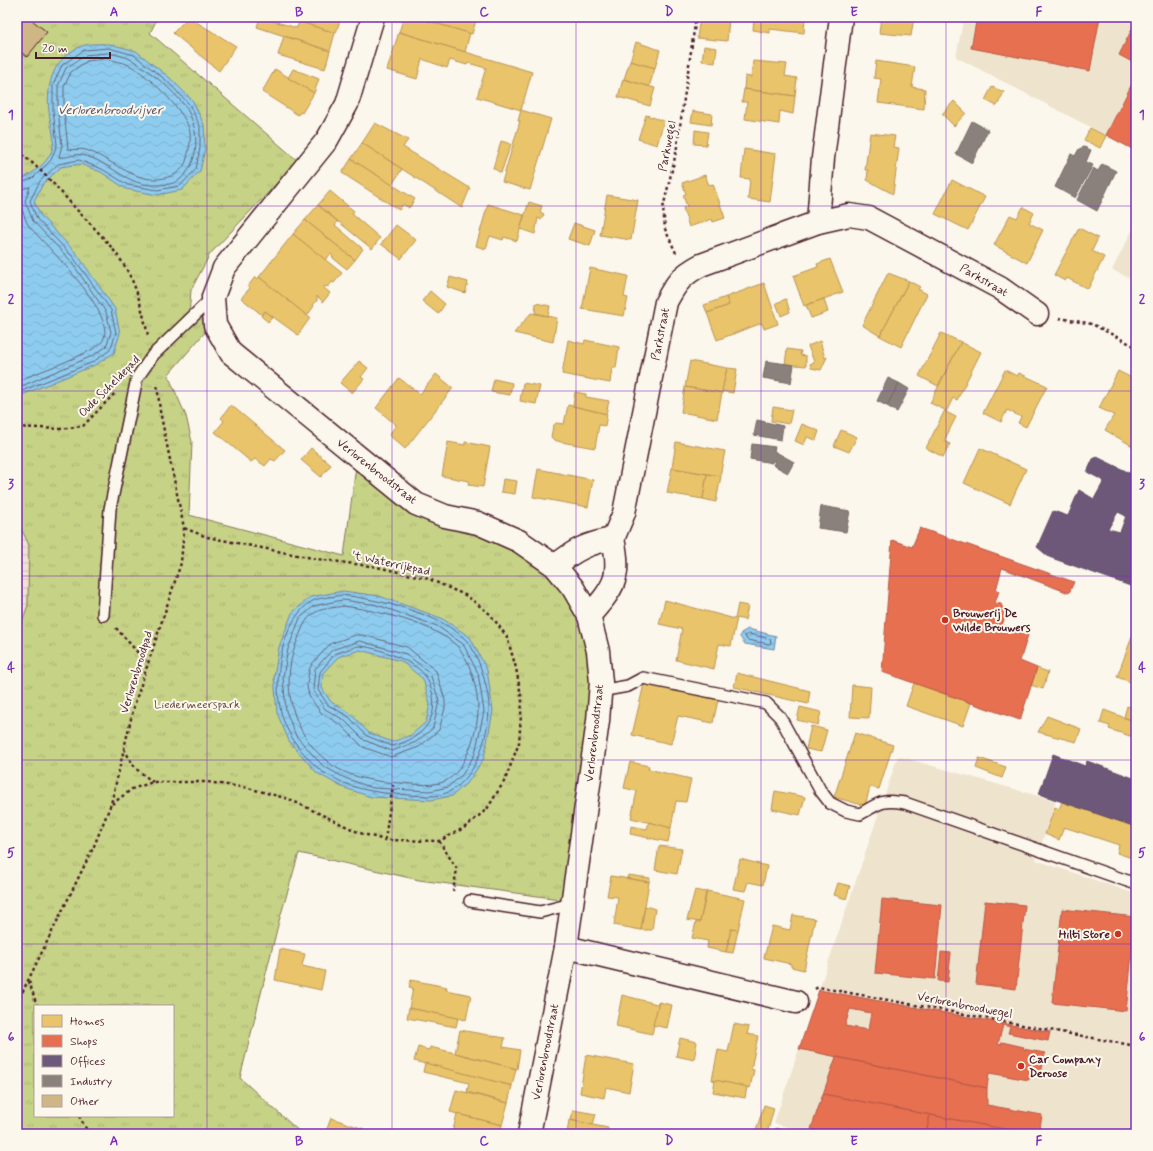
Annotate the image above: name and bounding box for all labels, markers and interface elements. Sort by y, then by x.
text: A [110,4,118,21]
text: B [295,4,304,21]
text: C [479,4,489,21]
text: D [665,4,674,21]
text: E [850,4,858,21]
text: F [1036,4,1043,21]
scale bar [36,34,110,60]
text: 20 m [42,41,68,57]
water label: Verlorenbroodvijver [58,102,164,119]
text: 1 [8,107,14,124]
text: 1 [1139,107,1145,124]
street label: Parkwegel [655,120,682,173]
street label: Parkstraat [956,261,1011,301]
text: 2 [8,291,15,308]
text: 2 [1139,291,1146,308]
street label: Parkstraat [648,306,674,362]
street label: Oude Scheldepad [75,352,144,421]
street label: Verlorenbroodstraat [333,435,420,509]
text: 3 [8,476,14,493]
text: 3 [1139,476,1145,493]
street label: 't Waterrijkpad [350,548,431,580]
place label: Brouwerij De Wilde Brouwers [952,606,1031,636]
marker: Brouwerij De Wilde Brouwers [940,615,950,625]
street label: Verlorenbroodpad [117,629,157,716]
text: 4 [7,660,15,677]
text: 4 [1138,660,1146,677]
street label: Verlorenbroodstraat [582,683,608,783]
park label: Liedermeerspark [154,697,240,713]
text: 5 [7,845,15,862]
text: 5 [1138,845,1146,862]
place label: Hilti Store [1059,927,1111,943]
marker: Hilti Store [1113,929,1123,939]
street label: Verlorenbroodwegel [916,989,1014,1023]
street label: Verlorenbroodstraat [529,1002,563,1102]
legend [34,1005,174,1117]
text: Homes [70,1014,105,1030]
text: 6 [8,1029,15,1046]
text: 6 [1139,1029,1146,1046]
text: Shops [70,1034,97,1050]
place label: Car Company Deroose [1029,1052,1101,1082]
text: Offices [70,1054,105,1070]
marker: Car Company Deroose [1016,1061,1026,1071]
text: Industry [70,1074,112,1090]
text: Other [70,1094,99,1110]
text: A [110,1133,118,1150]
text: B [295,1133,304,1150]
text: C [479,1133,489,1150]
text: D [665,1133,674,1150]
text: E [850,1133,858,1150]
text: F [1036,1133,1043,1150]

